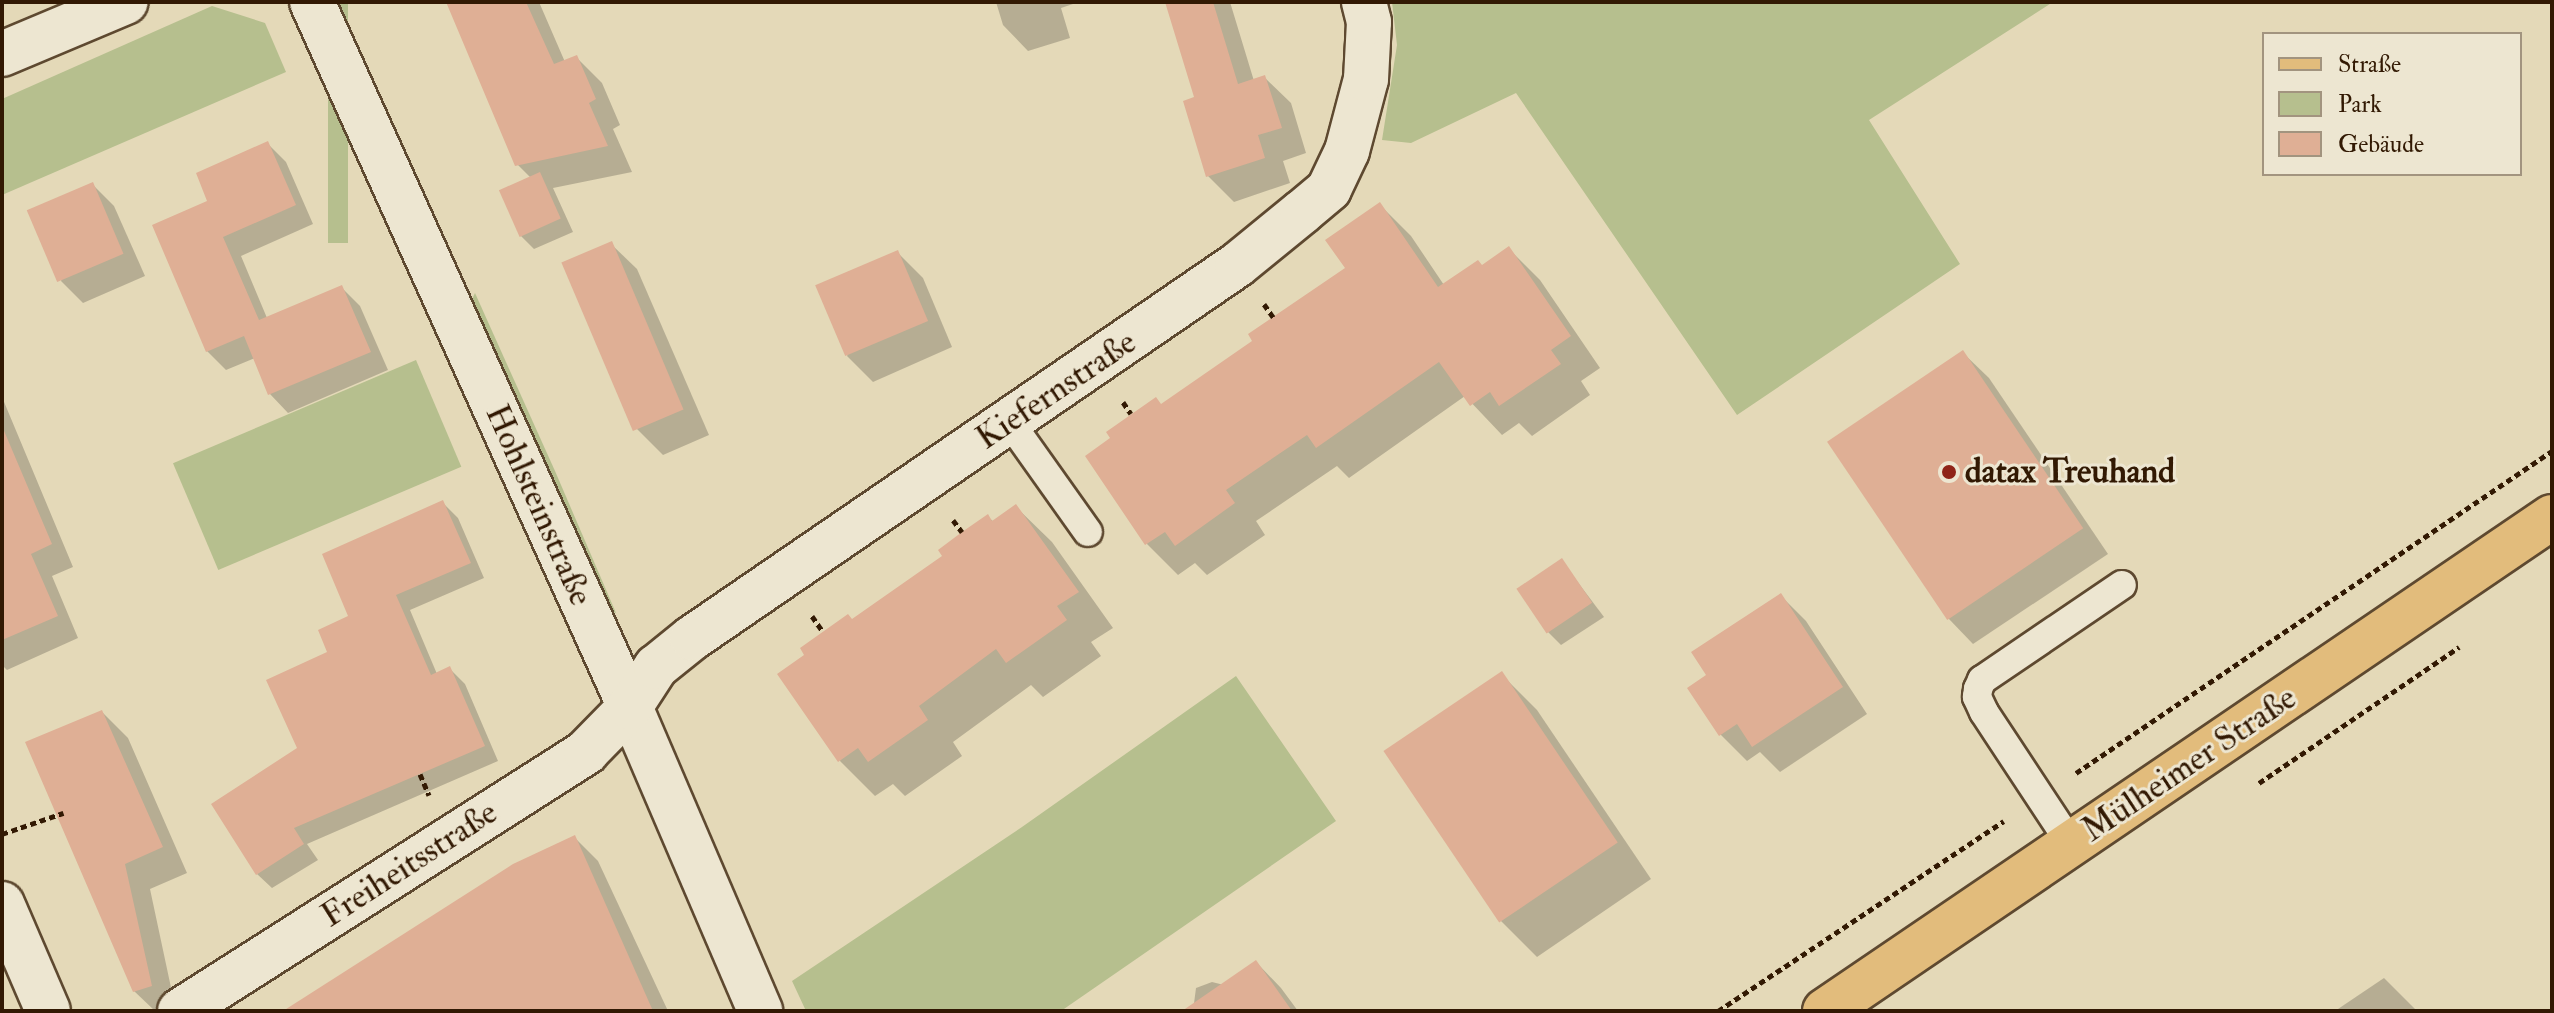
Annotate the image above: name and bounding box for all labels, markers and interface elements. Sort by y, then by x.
legend [2262,32,2522,176]
text: Straße [2338,49,2401,80]
text: Park [2338,89,2382,120]
text: Gebäude [2338,129,2424,160]
street label: Kiefernstraße [968,322,1144,458]
street label: Hohlsteinstraße [477,398,601,612]
place label: datax Treuhand [1965,452,2175,492]
marker: datax Treuhand [1940,463,1958,481]
street label: Mülheimer Straße [2074,677,2304,851]
street label: Freiheitsstraße [313,792,505,936]

